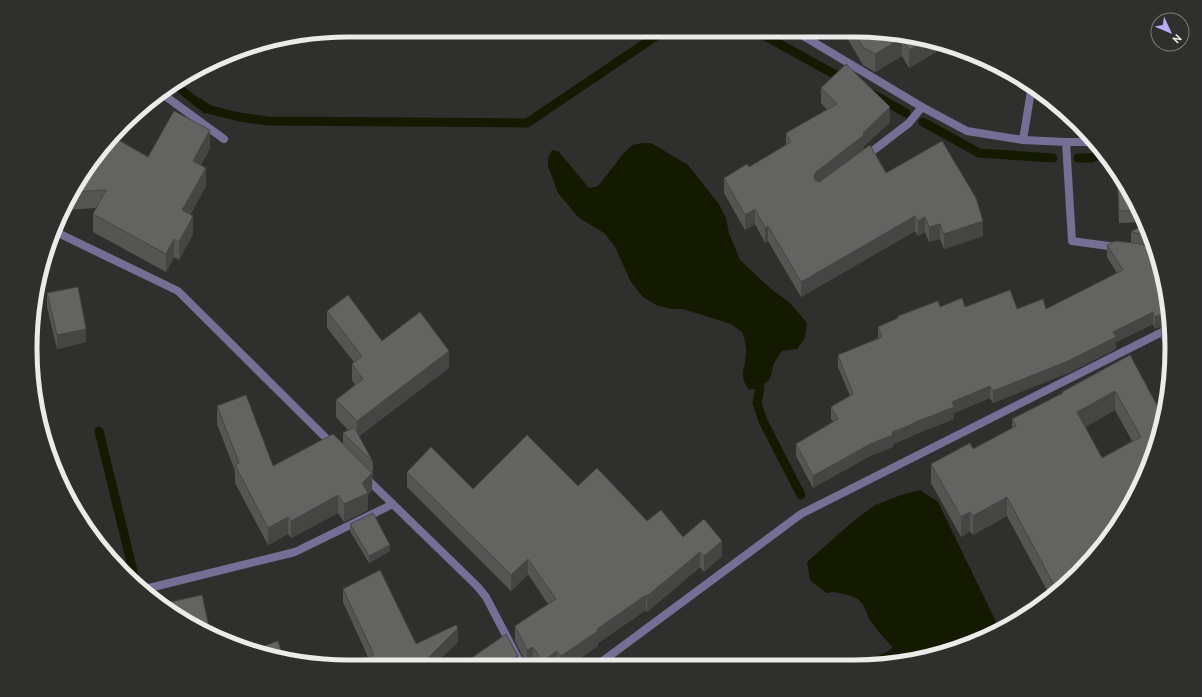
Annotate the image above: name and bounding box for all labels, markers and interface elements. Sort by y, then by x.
north arrow [1150,12,1190,52]
text: N [1170,31,1185,46]

